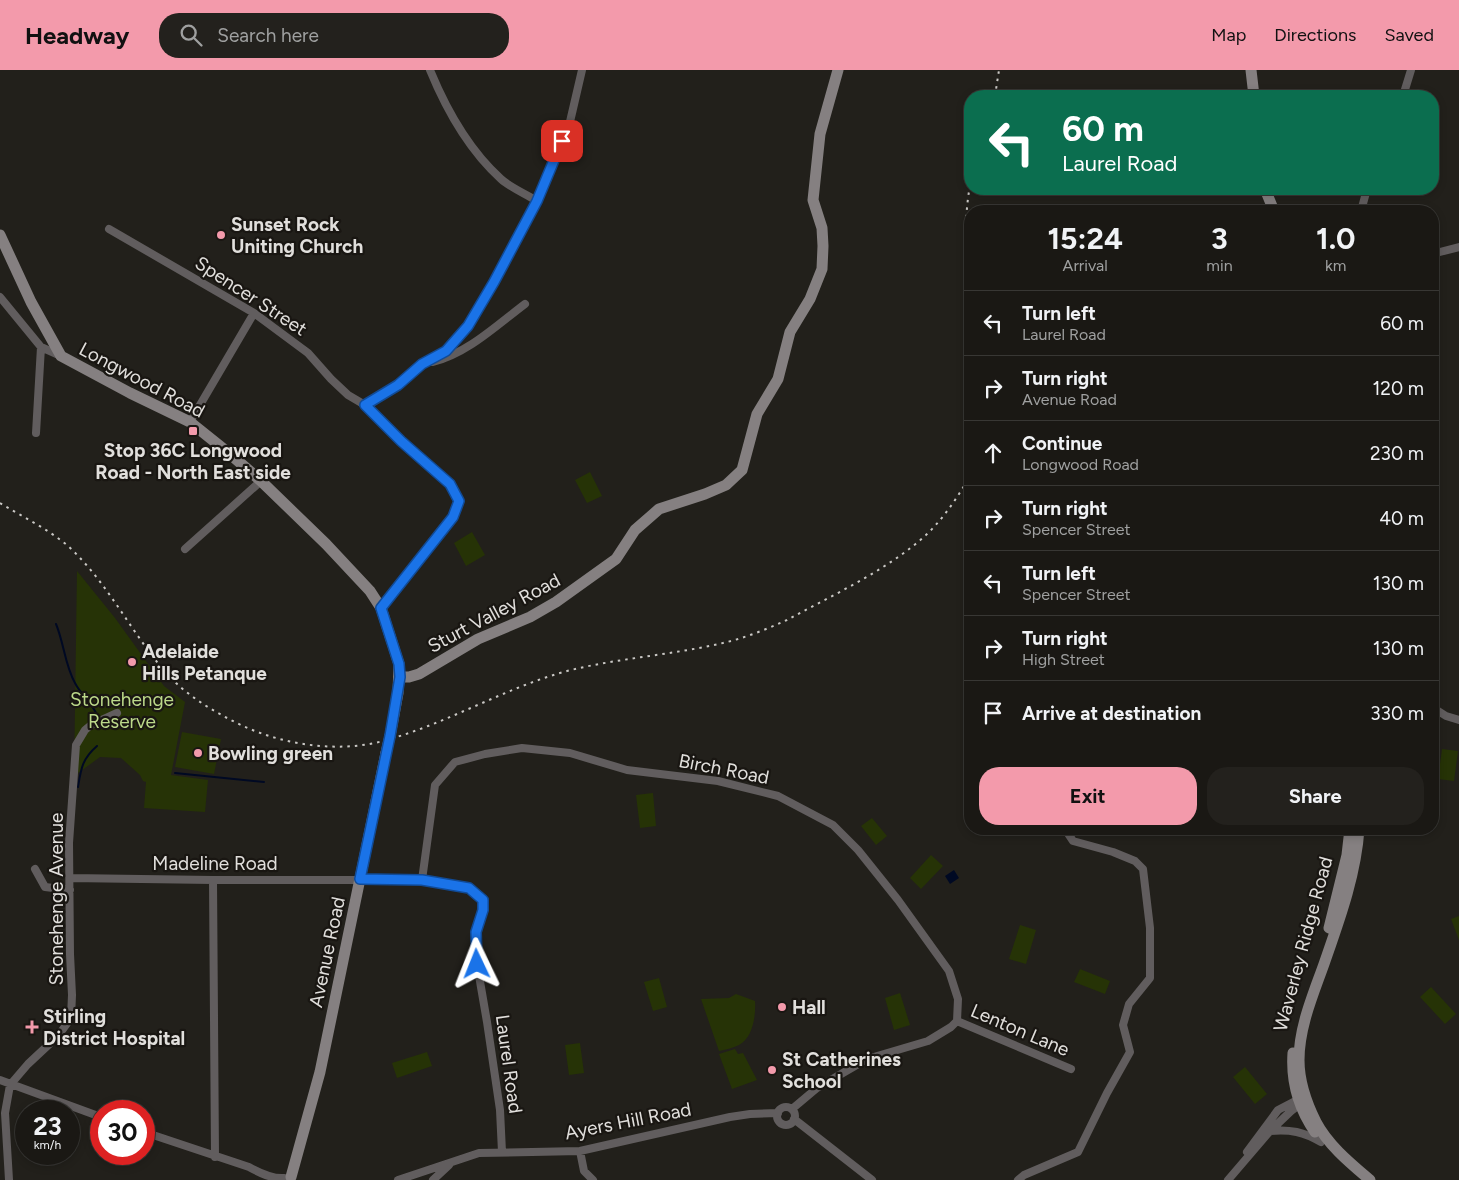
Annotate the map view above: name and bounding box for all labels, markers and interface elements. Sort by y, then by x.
search box [159,13,509,58]
text: Headway [25,21,129,50]
icon: search [177,21,205,49]
text: Search here [217,24,319,47]
text: Map [1211,24,1246,46]
text: Directions [1274,24,1356,46]
text: Saved [1384,24,1434,46]
text: 60 m [1062,108,1144,150]
icon: left [979,110,1044,175]
pin [541,120,583,162]
icon: arrive [548,127,576,155]
text: Laurel Road [1062,150,1177,177]
place label: Sunset Rock Uniting Church [231,213,363,258]
text: 15:24 [1047,220,1123,257]
text: 3 [1211,220,1228,257]
text: 1.0 [1316,220,1356,257]
marker: Sunset Rock Uniting Church [215,229,227,241]
street label: Spencer Street [191,251,311,341]
text: Arrival [1063,256,1108,275]
text: min [1206,256,1233,275]
text: km [1325,256,1346,275]
text: Turn left [1022,302,1096,325]
icon: left [979,309,1007,337]
text: 60 m [1380,312,1424,335]
text: Laurel Road [1022,325,1106,344]
street label: Longwood Road [75,337,209,423]
text: Turn right [1022,367,1108,390]
icon: right [979,374,1007,402]
text: 120 m [1372,377,1424,400]
text: Avenue Road [1022,390,1117,409]
marker: Stop 36C Longwood Road - North East side [187,425,199,437]
text: Continue [1022,432,1102,455]
place label: Stop 36C Longwood Road - North East side [95,439,291,484]
icon: ahead [979,439,1007,467]
text: 230 m [1370,442,1424,465]
text: Longwood Road [1022,455,1139,474]
text: Turn right [1022,497,1108,520]
icon: right [979,504,1007,532]
text: 40 m [1379,507,1424,530]
text: Spencer Street [1022,520,1131,539]
text: Turn left [1022,562,1096,585]
street label: Sturt Valley Road [424,568,564,658]
icon: left [979,569,1007,597]
text: 130 m [1373,572,1424,595]
text: Spencer Street [1022,585,1131,604]
text: Turn right [1022,627,1108,650]
icon: right [979,634,1007,662]
text: 130 m [1373,637,1424,660]
place label: Adelaide Hills Petanque [142,640,267,685]
text: High Street [1022,650,1105,669]
marker: Adelaide Hills Petanque [126,656,138,668]
park label: Stonehenge Reserve [70,688,174,733]
icon: arrive [979,699,1007,727]
text: Arrive at destination [1022,702,1201,725]
text: 330 m [1370,702,1424,725]
place label: Bowling green [208,742,333,765]
marker: Bowling green [192,747,204,759]
street label: Birch Road [677,749,771,789]
button: Exit [979,767,1197,825]
button: Share [1207,767,1424,825]
street label: Stonehenge Avenue [45,813,68,985]
street label: Madeline Road [152,852,278,875]
street label: Waverley Ridge Road [1269,854,1337,1034]
street label: Avenue Road [304,894,350,1010]
position arrow [450,937,502,989]
place label: Hall [792,996,826,1019]
street label: Lenton Lane [967,999,1073,1061]
marker: Hall [776,1001,788,1013]
place label: Stirling District Hospital [43,1005,185,1050]
street label: Laurel Road [491,1013,527,1115]
marker: Stirling District Hospital [25,1020,39,1034]
place label: St Catherines School [782,1048,901,1093]
marker: St Catherines School [766,1064,778,1076]
street label: Ayers Hill Road [563,1097,693,1145]
speed limit sign: 30 [90,1100,155,1165]
text: 23 [33,1111,62,1141]
text: km/h [34,1138,61,1152]

